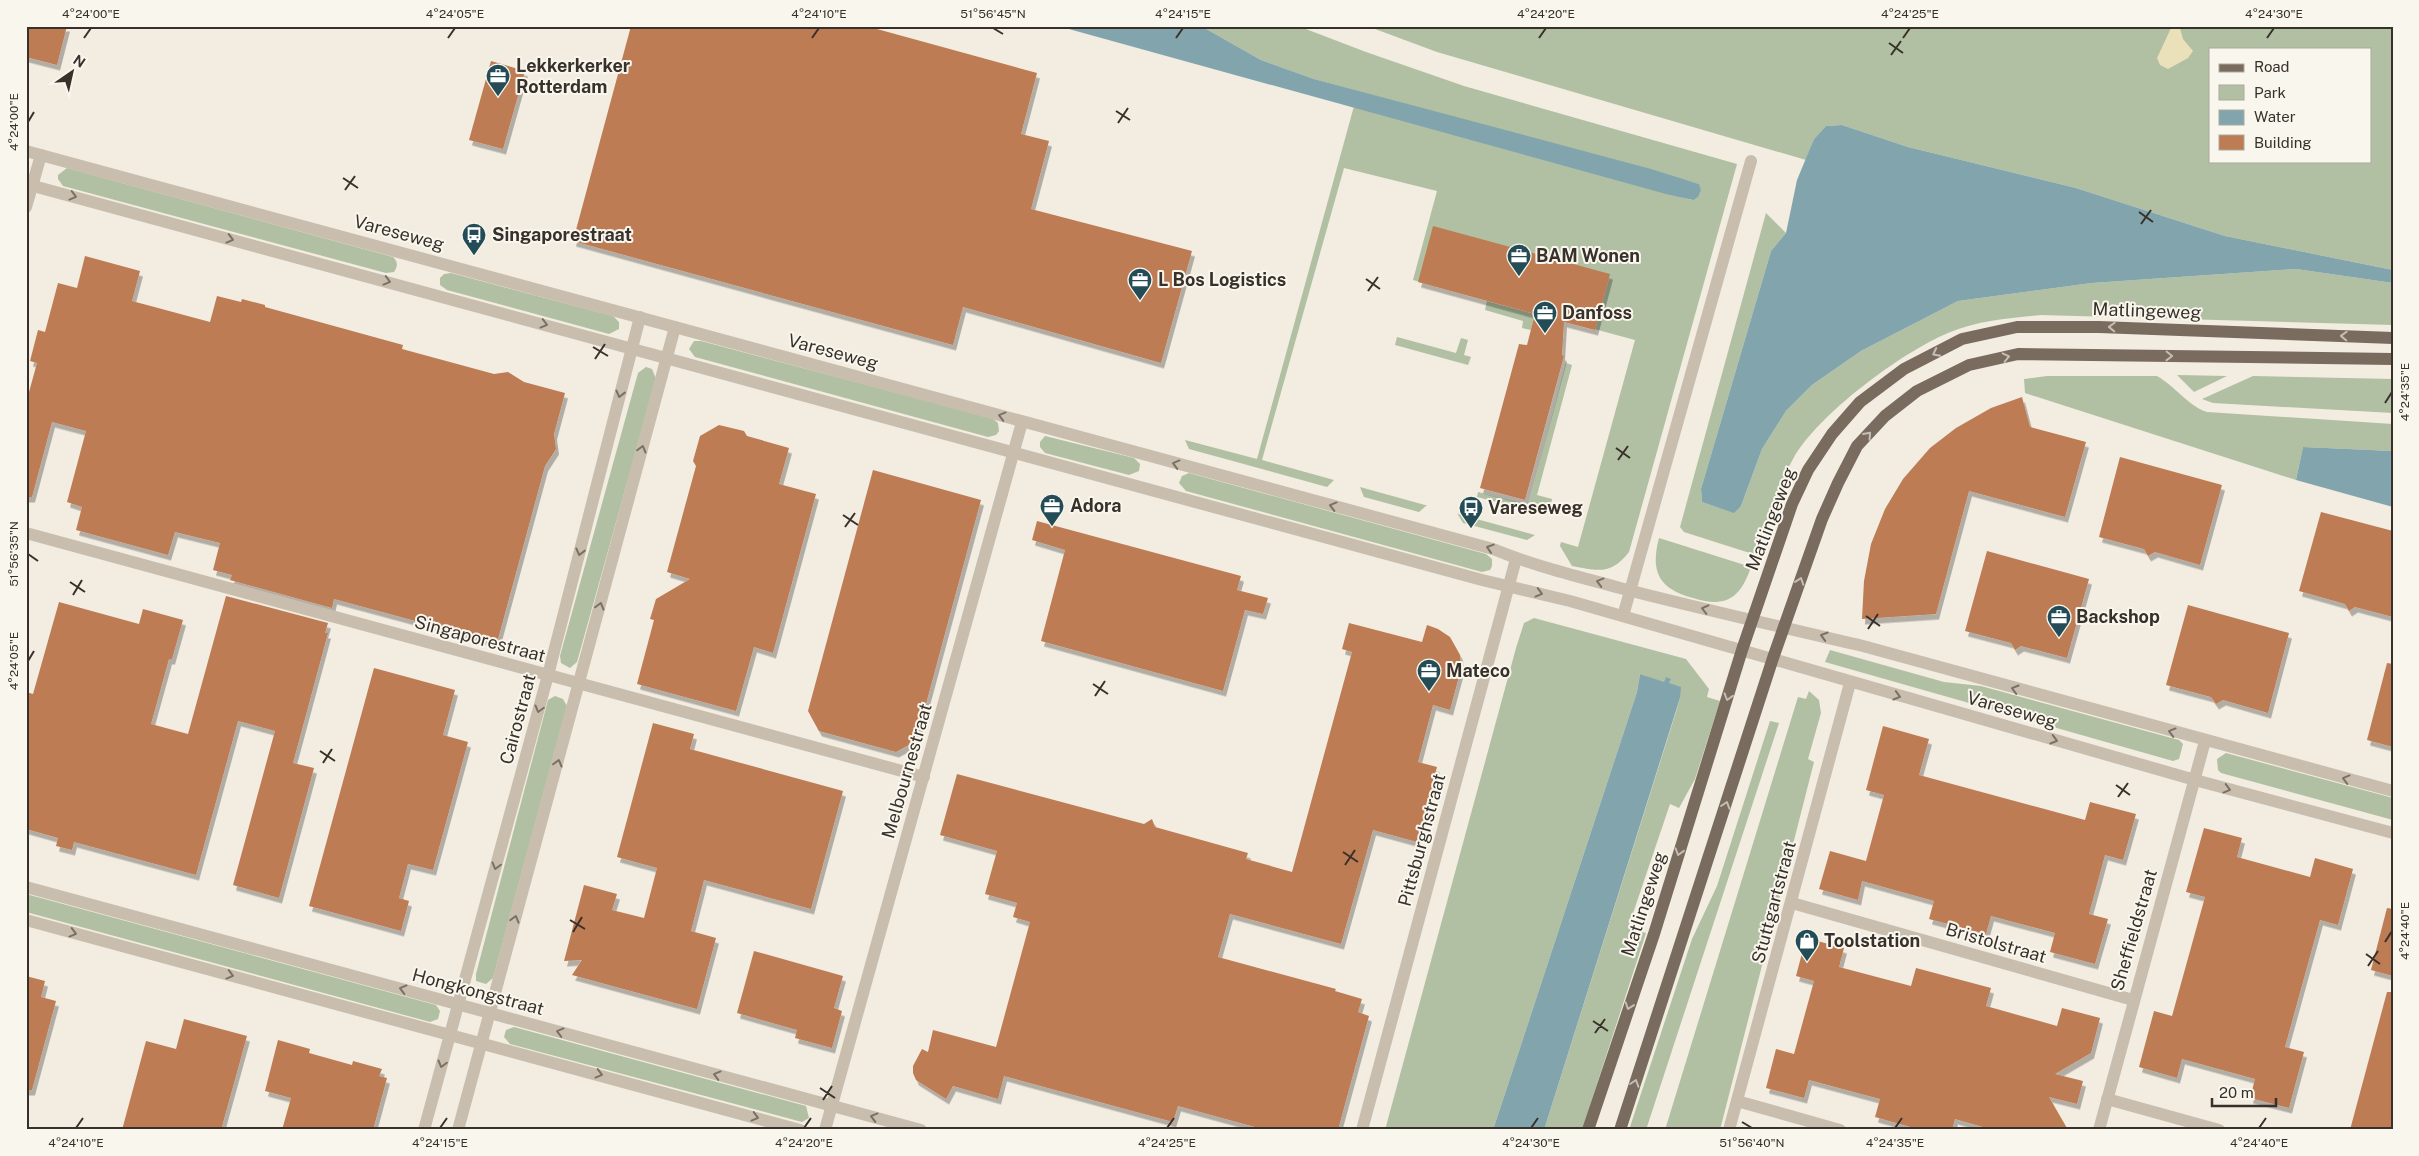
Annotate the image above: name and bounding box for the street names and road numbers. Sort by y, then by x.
street label: Vareseweg [352,210,447,255]
street label: Matlingeweg [2092,298,2202,323]
street label: Vareseweg [786,329,881,374]
street label: Matlingeweg [1741,464,1800,573]
street label: Singaporestraat [412,611,548,666]
street label: Cairostraat [495,671,540,766]
street label: Vareseweg [1965,687,2060,732]
street label: Melbournestraat [877,701,936,841]
street label: Pittsburghstraat [1394,771,1449,909]
street label: Stuttgartstraat [1747,838,1800,966]
street label: Matlingeweg [1617,849,1670,959]
street label: Sheffieldstraat [2106,867,2161,993]
street label: Bristolstraat [1943,918,2049,967]
street label: Hongkongstraat [410,964,546,1019]

